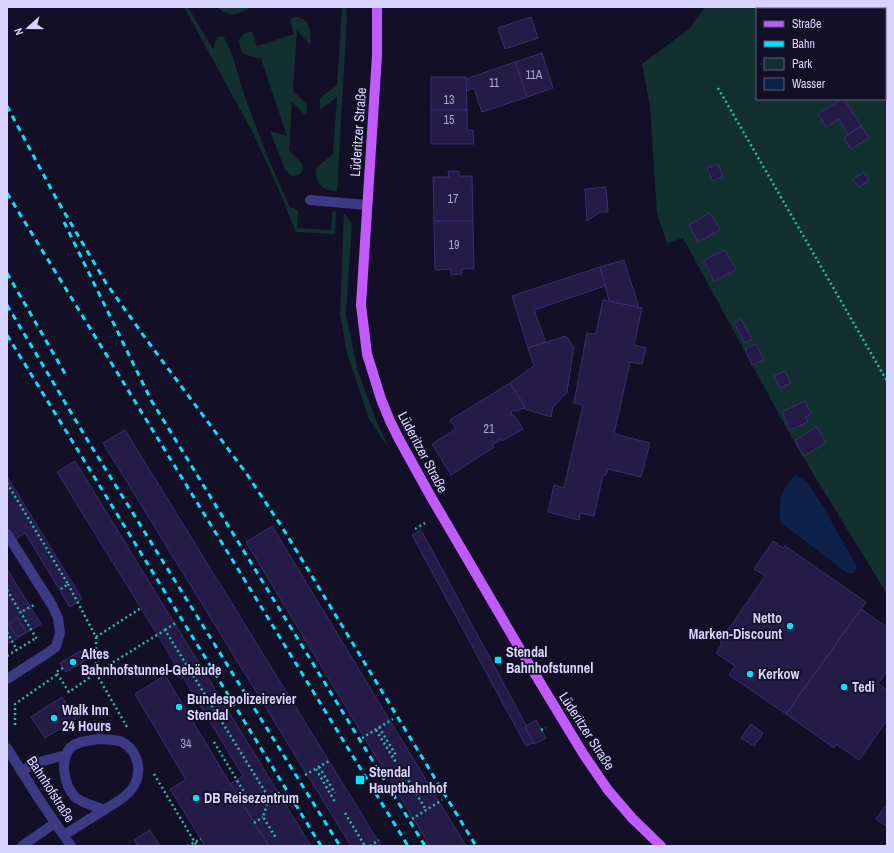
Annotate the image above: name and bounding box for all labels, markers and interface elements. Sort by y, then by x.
north arrow [8,8,48,48]
legend [756,8,886,100]
text: Straße [792,16,822,32]
text: N [11,26,26,37]
text: Bahn [792,36,815,52]
text: Park [792,56,812,72]
house number: 11A [526,67,543,83]
house number: 11 [489,75,500,91]
text: Wasser [792,76,826,92]
street label: Lüderitzer Straße [346,87,370,177]
house number: 13 [444,92,454,108]
house number: 15 [444,112,455,128]
house number: 17 [448,191,459,207]
house number: 19 [449,237,459,253]
street label: Lüderitzer Straße [394,408,452,496]
house number: 21 [484,421,495,437]
place label: Netto Marken-Discount [689,609,782,643]
marker: Netto Marken-Discount [785,621,795,631]
place label: Stendal Bahnhofstunnel [506,643,593,677]
place label: Altes Bahnhofstunnel-Gebäude [81,645,221,679]
marker: Stendal Bahnhofstunnel [493,655,503,665]
marker: Altes Bahnhofstunnel-Gebäude [68,657,78,667]
place label: Kerkow [758,665,800,683]
marker: Kerkow [745,669,755,679]
place label: Tedi [852,678,875,696]
marker: Tedi [839,682,849,692]
street label: Lüderitzer Straße [555,689,619,773]
place label: Bundespolizeirevier Stendal [187,690,297,724]
place label: Walk Inn 24 Hours [62,701,111,735]
marker: Bundespolizeirevier Stendal [174,702,184,712]
marker: Walk Inn 24 Hours [49,713,59,723]
house number: 34 [181,736,192,752]
street label: Bahnhofstraße [23,753,79,825]
place label: Stendal Hauptbahnhof [369,763,447,797]
marker: Stendal Hauptbahnhof [354,774,366,786]
place label: DB Reisezentrum [204,789,299,807]
marker: DB Reisezentrum [191,793,201,803]

